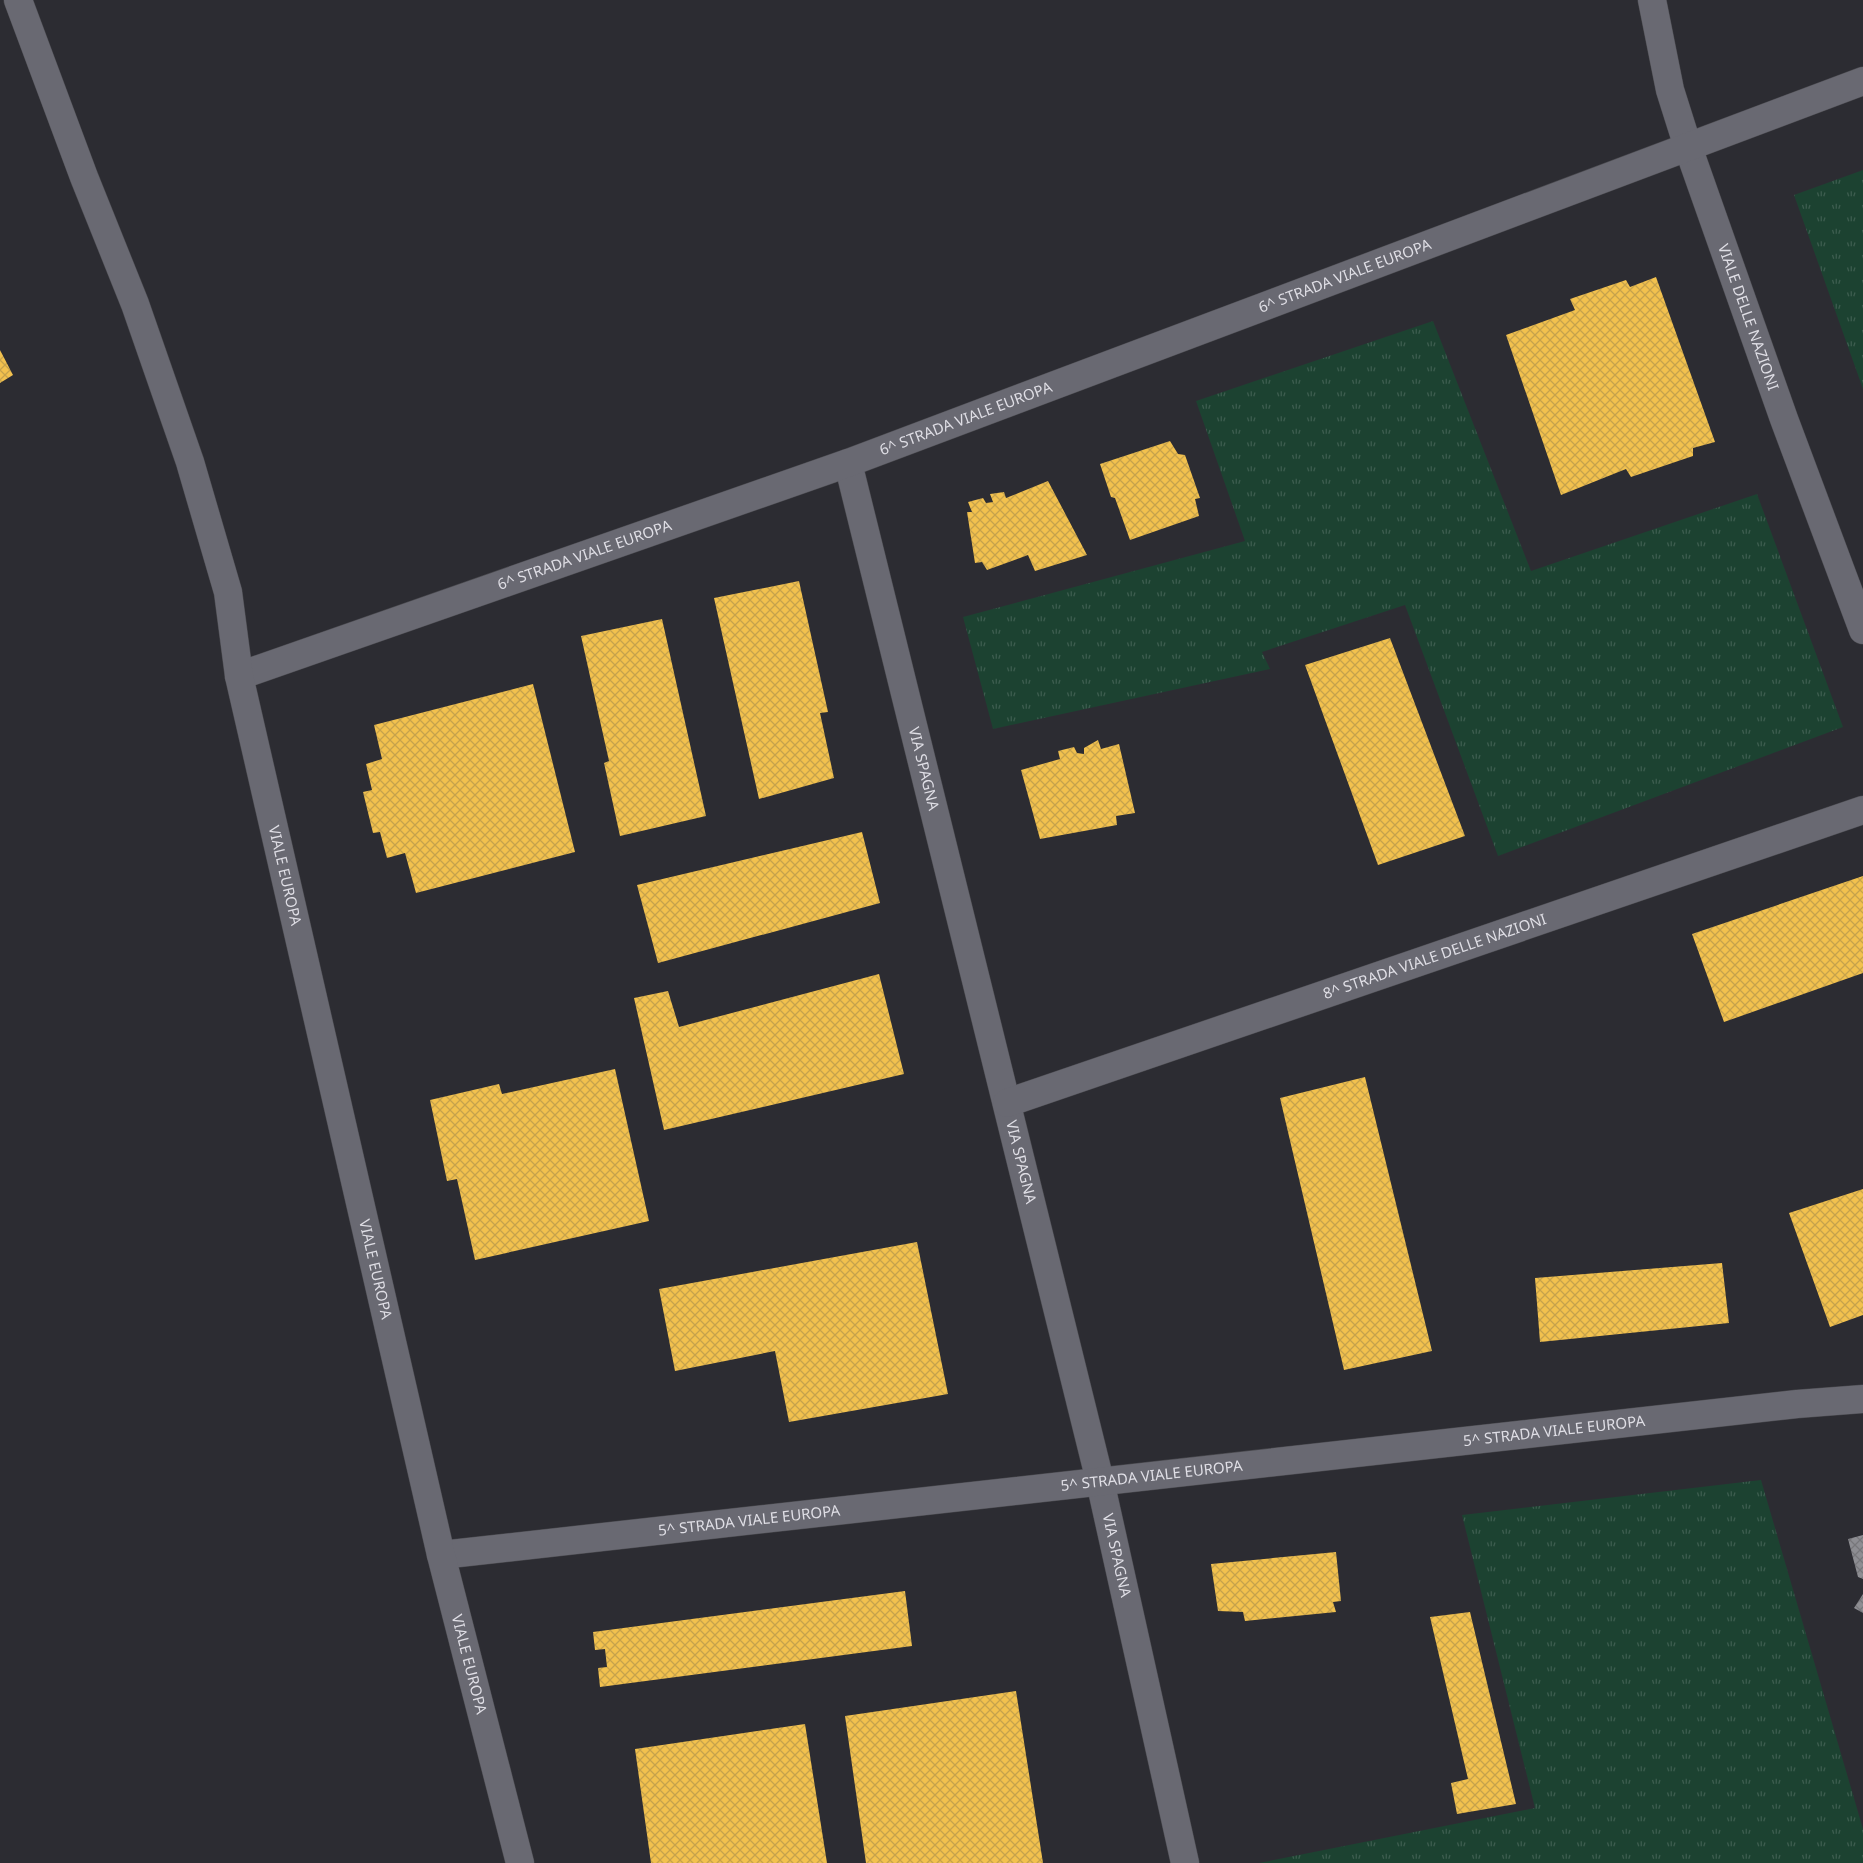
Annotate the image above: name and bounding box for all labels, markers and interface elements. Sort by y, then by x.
street label: 6^ STRADA VIALE EUROPA [1255,233,1434,317]
street label: VIALE DELLE NAZIONI [1714,241,1784,393]
street label: 6^ STRADA VIALE EUROPA [876,376,1055,459]
street label: 6^ STRADA VIALE EUROPA [495,514,674,594]
street label: VIA SPAGNA [905,725,945,813]
street label: VIALE EUROPA [265,823,307,928]
street label: 8^ STRADA VIALE DELLE NAZIONI [1320,908,1549,1003]
street label: VIA SPAGNA [1002,1118,1042,1206]
street label: VIALE EUROPA [355,1217,398,1321]
street label: 5^ STRADA VIALE EUROPA [1462,1410,1646,1450]
street label: 5^ STRADA VIALE EUROPA [1059,1455,1244,1495]
street label: 5^ STRADA VIALE EUROPA [657,1500,841,1540]
street label: VIA SPAGNA [1099,1511,1137,1599]
street label: VIALE EUROPA [448,1612,492,1716]

